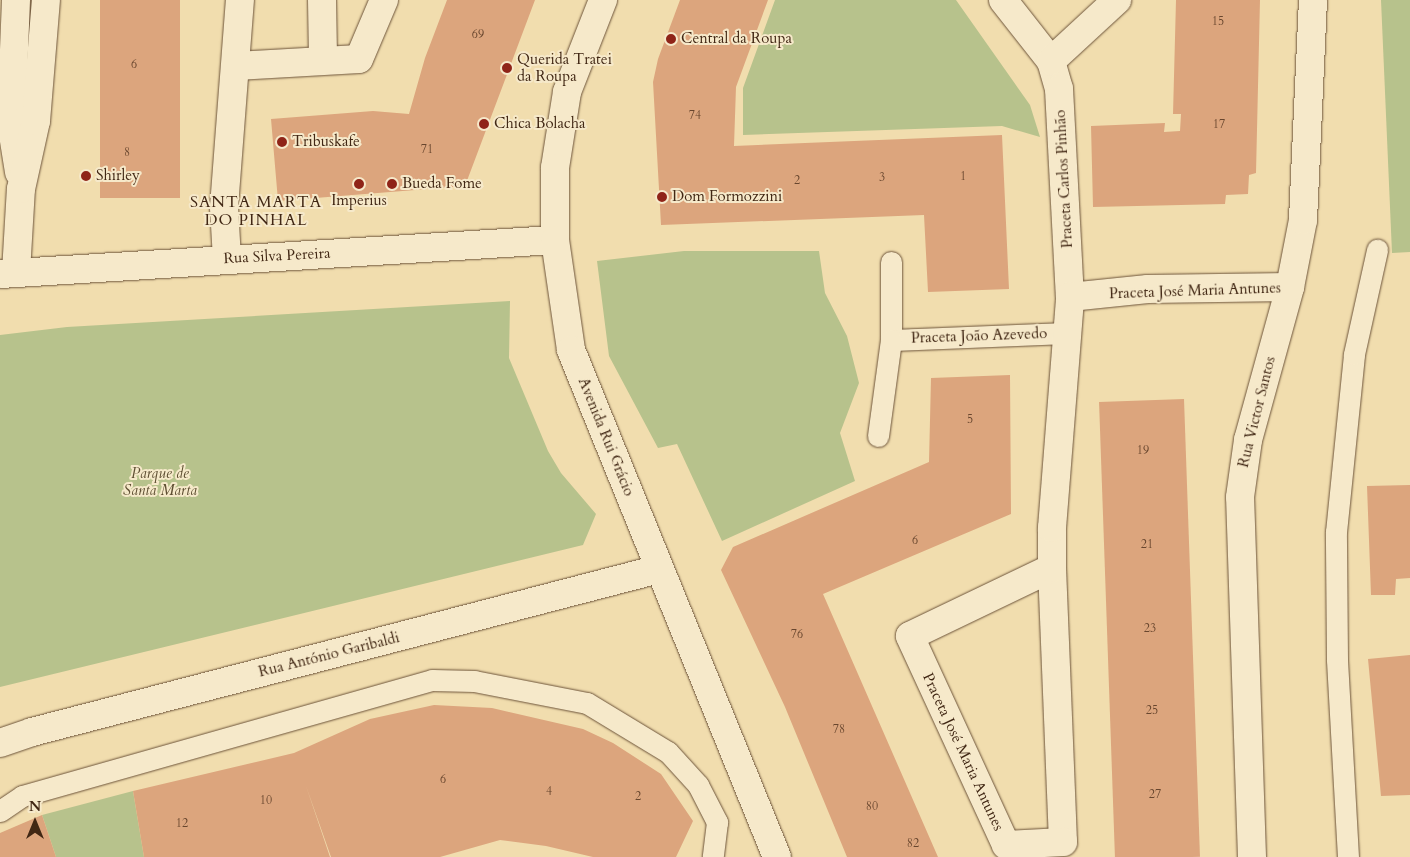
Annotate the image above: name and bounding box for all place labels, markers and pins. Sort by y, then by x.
place label: Central da Roupa [681,30,792,48]
marker: Central da Roupa [665,33,677,45]
place label: Querida Tratei da Roupa [517,50,612,85]
marker: Querida Tratei da Roupa [501,62,513,74]
place label: Chica Bolacha [494,115,585,133]
marker: Chica Bolacha [478,118,490,130]
place label: Tribuskafe [292,133,360,151]
marker: Tribuskafe [276,136,288,148]
place label: Shirley [96,167,140,185]
marker: Shirley [80,170,92,182]
place label: Bueda Fome [402,175,482,193]
marker: Imperius [353,178,365,190]
marker: Bueda Fome [386,178,398,190]
place label: Dom Formozzini [672,188,782,206]
marker: Dom Formozzini [656,191,668,203]
place label: Imperius [331,192,387,210]

